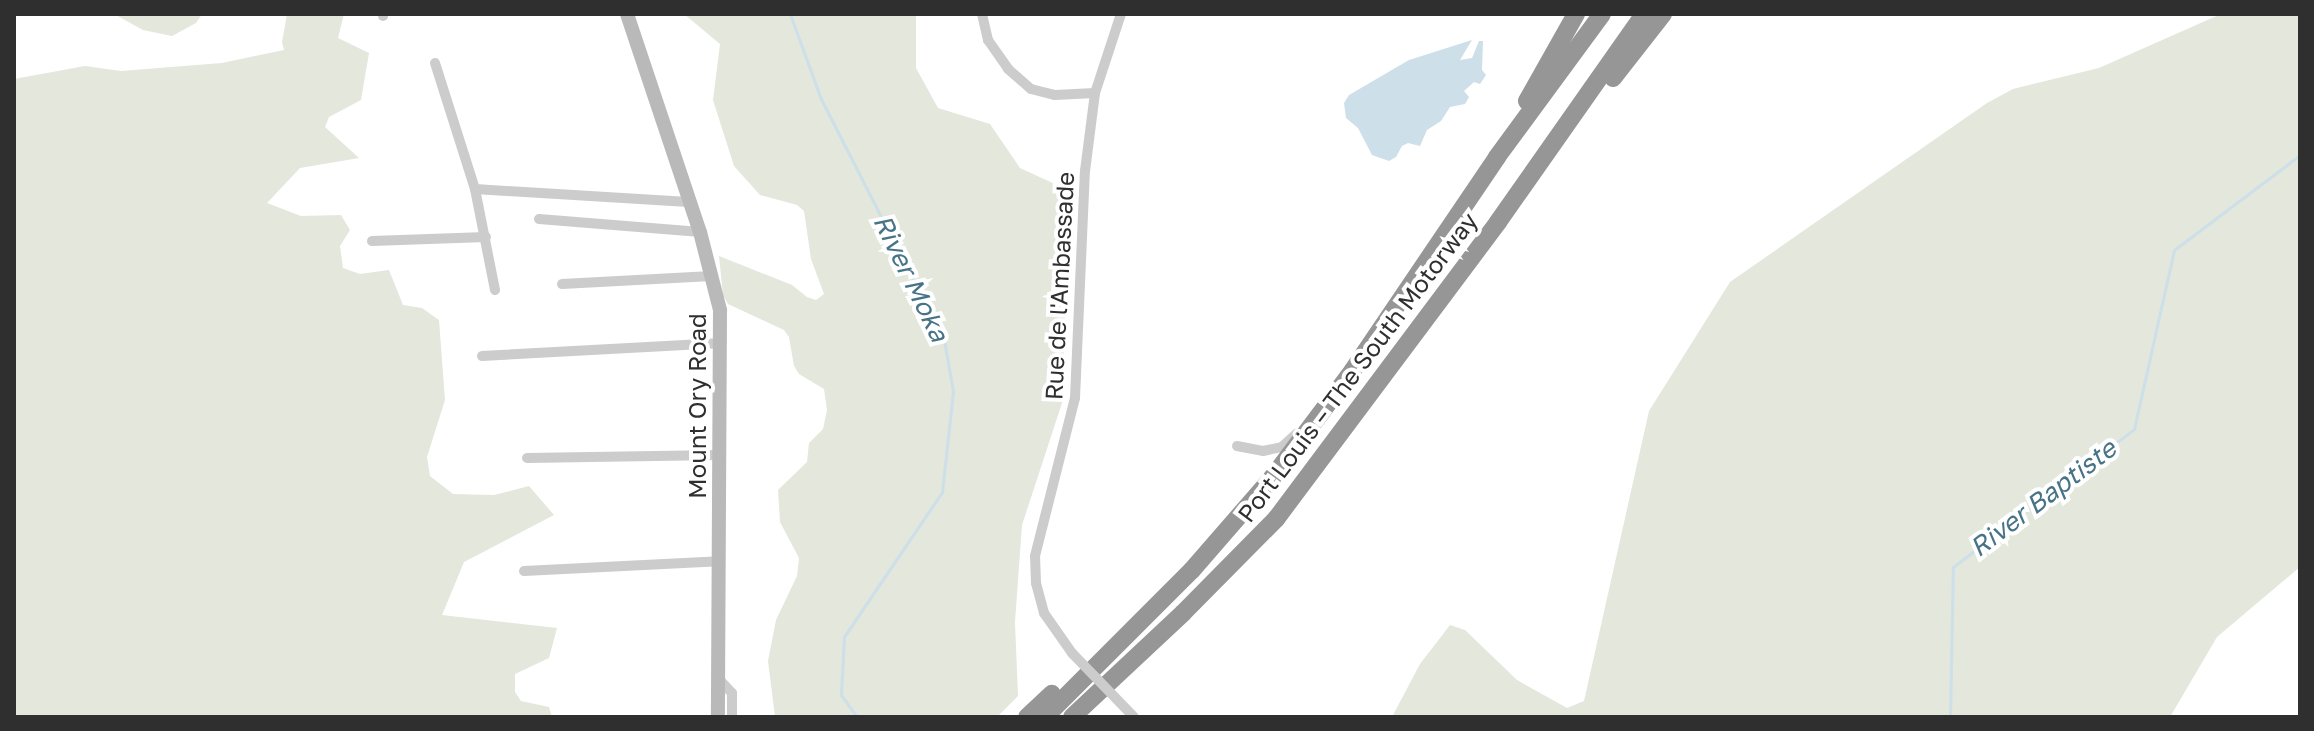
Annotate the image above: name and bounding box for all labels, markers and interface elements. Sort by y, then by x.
street label: Rue de l'Ambassade [1039,171,1079,401]
street label: Port Louis – The South Motorway [1231,207,1483,527]
water label: River Moka [867,209,955,347]
street label: Mount Ory Road [683,313,711,499]
water label: River Baptiste [1964,433,2122,563]

